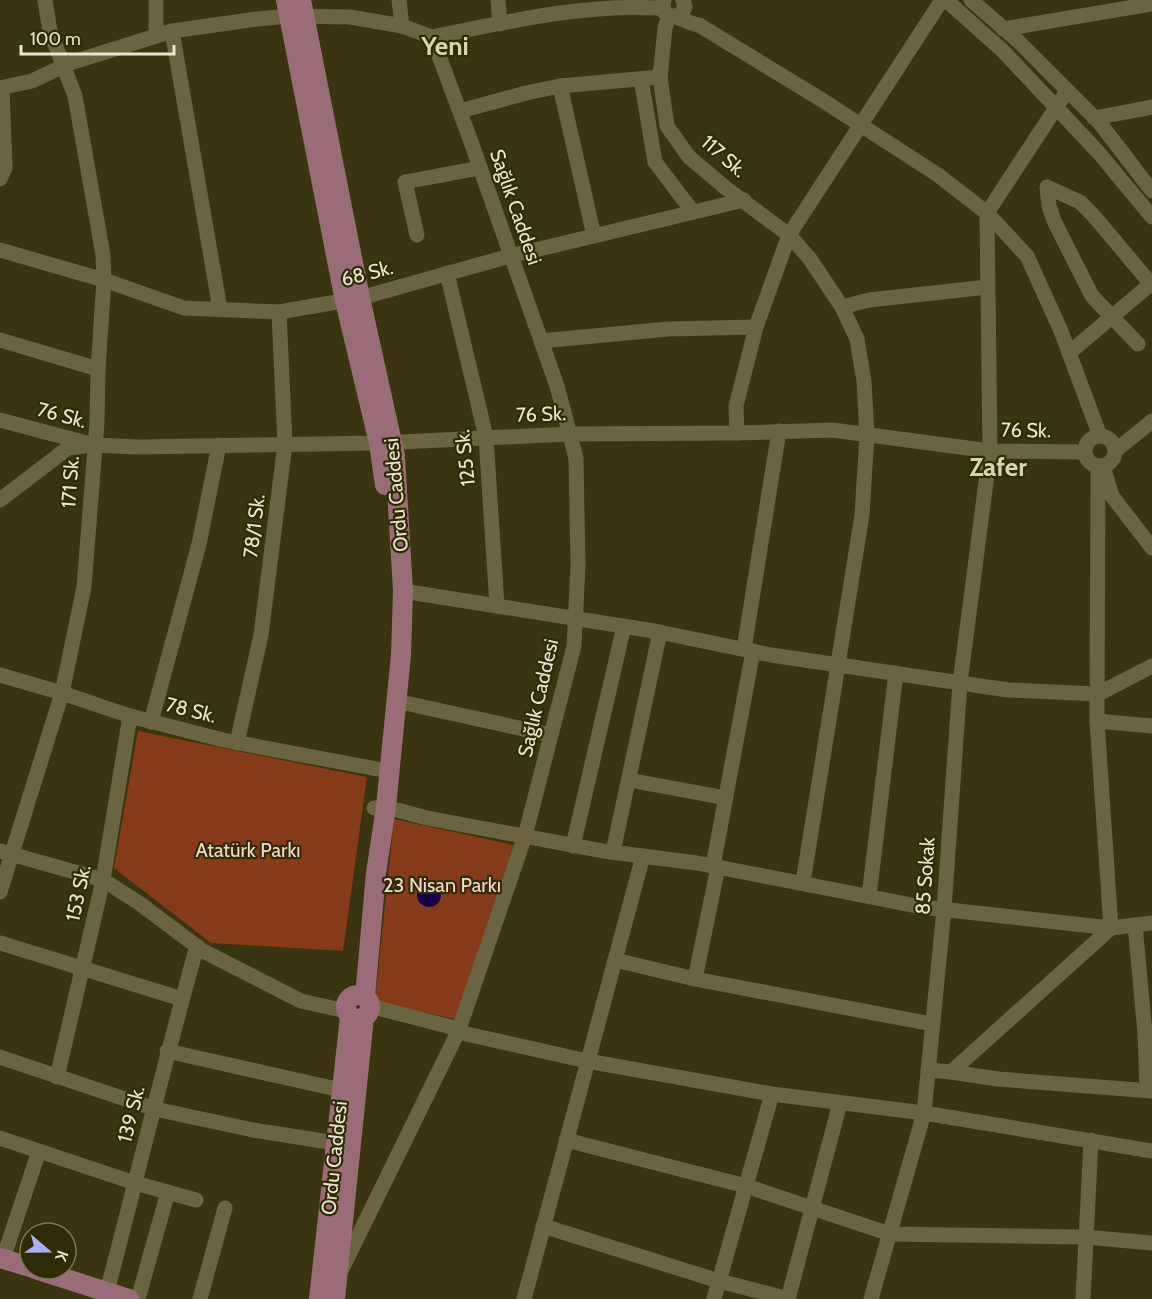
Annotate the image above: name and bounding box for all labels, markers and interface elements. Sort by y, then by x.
scale bar [21,18,174,56]
text: 100 m [30,28,81,50]
district label: Yeni [420,30,469,62]
street label: 117 Sk. [696,130,752,182]
street label: Sağlık Caddesi [485,146,547,268]
street label: 68 Sk. [339,255,395,291]
street label: 76 Sk. [35,397,89,433]
street label: 76 Sk. [516,401,566,427]
street label: 76 Sk. [1001,418,1051,442]
street label: 125 Sk. [450,428,480,488]
street label: Ordu Caddesi [379,437,413,553]
district label: Zafer [969,451,1027,483]
street label: 171 Sk. [56,455,84,509]
street label: 78/1 Sk. [238,493,270,559]
street label: Sağlık Caddesi [513,637,563,759]
street label: 78 Sk. [163,692,219,728]
street label: 85 Sokak [910,836,940,916]
park label: Atatürk Parkı [195,838,301,862]
street label: 153 Sk. [60,862,96,924]
park label: 23 Nisan Parkı [383,873,501,897]
street label: 139 Sk. [112,1083,150,1145]
street label: Ordu Caddesi [316,1100,352,1216]
north arrow [18,1221,78,1281]
text: K [51,1248,72,1264]

